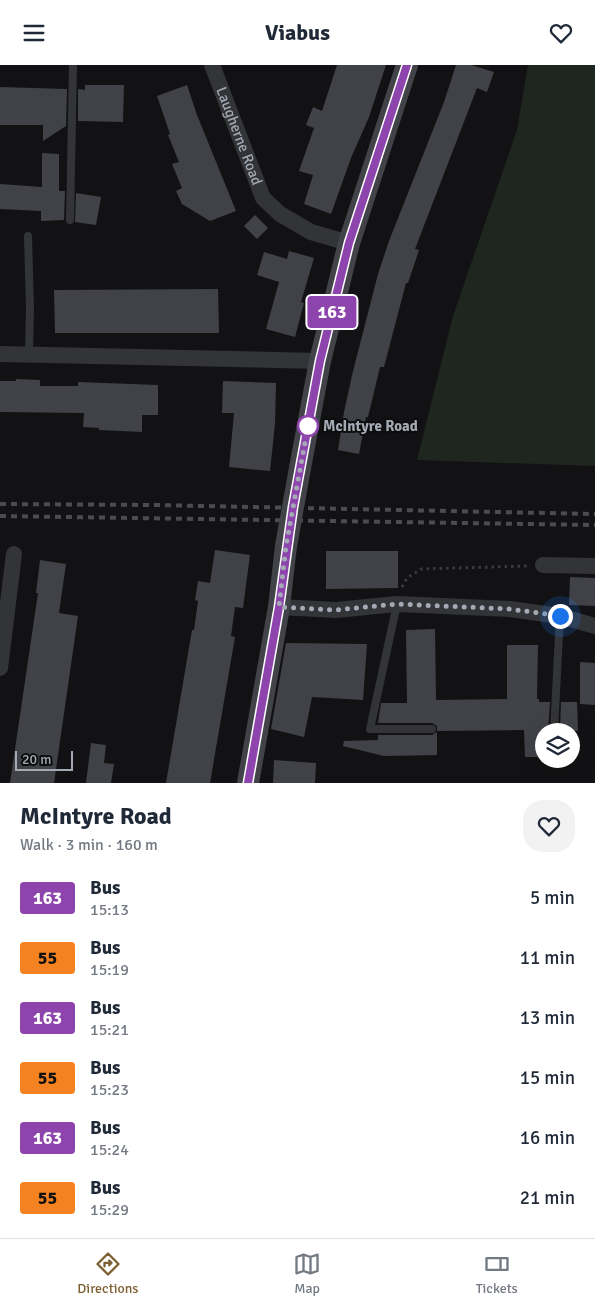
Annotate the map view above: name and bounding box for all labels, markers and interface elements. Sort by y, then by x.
icon: menu [20,19,48,47]
text: Viabus [265,19,330,46]
icon: heart [547,19,575,47]
street label: Laugherne Road [212,84,266,188]
line badge: 163 [303,296,361,328]
text: 163 [317,301,347,323]
marker: McIntyre Road [297,415,319,437]
place label: McIntyre Road [323,417,418,435]
your location [548,604,573,629]
map controls [535,723,580,768]
button: layers [535,723,580,768]
scale bar [15,748,72,771]
text: 20 m [22,751,51,768]
button: heart [523,800,575,852]
text: McIntyre Road [20,801,172,831]
text: Walk · 3 min · 160 m [20,835,158,855]
text: Bus [90,876,121,900]
text: 5 min [530,886,575,910]
text: 163 [33,887,62,909]
text: 15:13 [90,900,129,920]
text: Bus [90,936,121,960]
text: 11 min [520,946,575,970]
text: 55 [38,947,57,969]
text: 15:19 [90,960,129,980]
text: Bus [90,996,121,1020]
text: 13 min [520,1006,575,1030]
text: 163 [33,1007,62,1029]
text: 15:21 [90,1020,129,1040]
text: Bus [90,1056,121,1080]
text: 15 min [520,1066,575,1090]
text: 55 [38,1067,57,1089]
text: 15:23 [90,1080,129,1100]
text: Bus [90,1116,121,1140]
text: 16 min [520,1126,575,1150]
text: 163 [33,1127,62,1149]
text: 15:24 [90,1140,129,1160]
text: Bus [90,1176,121,1200]
text: 21 min [520,1186,575,1210]
text: 55 [38,1187,57,1209]
text: 15:29 [90,1200,129,1220]
tab: Directions [77,1250,139,1297]
tab: Map [293,1250,321,1297]
tab: Tickets [476,1250,518,1297]

